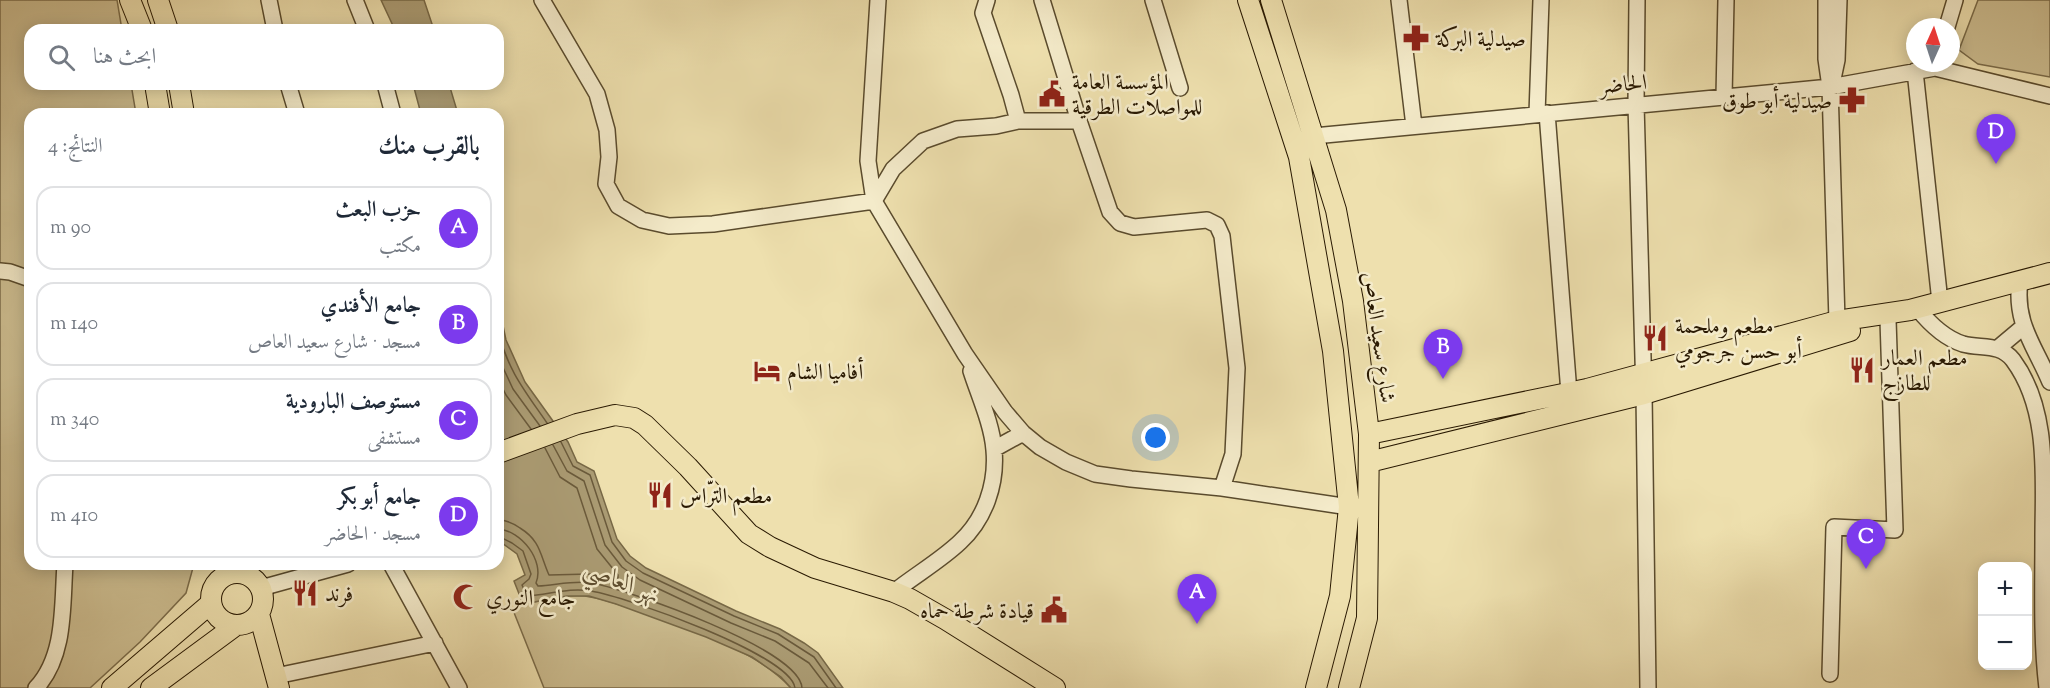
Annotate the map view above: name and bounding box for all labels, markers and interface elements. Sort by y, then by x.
north arrow [1906,18,1960,72]
pharmacy icon: صيدلية البركة [1401,23,1431,53]
search box [24,24,504,90]
place label: صيدلية البركة [1435,25,1526,57]
icon: search [45,41,78,74]
text: ابحث هنا [93,42,156,74]
place label: المؤسسة العامة للمواصلات الطرقية [1072,68,1203,125]
street label: الحاضر [1596,68,1648,104]
public building icon: المؤسسة العامة للمواصلات الطرقية [1037,79,1067,109]
place label: صيدلية أبو طوق [1722,85,1832,119]
pharmacy icon: صيدلية أبو طوق [1837,85,1867,115]
pin: D [1976,114,2016,164]
text: بالقرب منك [378,129,480,166]
text: النتائج: 4 [48,133,103,162]
text: حزب البعث [335,195,421,227]
text: 90 m [50,214,91,243]
text: A [450,214,467,243]
text: مكتب [379,233,421,262]
street label: شارع سعيد العاص [1352,270,1402,405]
text: جامع الأفندي [321,291,421,323]
text: 140 m [50,310,98,339]
text: B [452,310,465,339]
place label: مطعم وملحمة أبو حسن جرجومي [1675,312,1803,369]
restaurant icon: مطعم وملحمة أبو حسن جرجومي [1640,323,1670,353]
text: مسجد · شارع سعيد العاص [248,329,421,358]
pin: B [1424,330,1462,379]
place label: مطعم العمار للطازج [1880,344,1968,402]
restaurant icon: مطعم العمار للطازج [1847,355,1877,385]
hotel icon: أفاميا الشام [752,356,782,386]
place label: أفاميا الشام [787,356,864,391]
text: مستوصف البارودية [286,387,421,419]
text: 340 m [50,406,99,435]
text: C [450,406,467,435]
your location [1141,423,1170,452]
text: مستشفى [368,425,421,454]
restaurant icon: مطعم الترّاس [645,480,675,510]
place label: مطعم الترّاس [680,480,772,516]
text: جامع أبو بكر [338,483,421,515]
text: 410 m [50,502,98,531]
text: D [451,502,466,531]
pin: C [1846,520,1886,569]
text: مسجد · الحاضر [325,521,421,550]
water label: نهر العاصي [577,552,665,616]
map controls [1978,562,2032,670]
button: + [1978,562,2032,616]
pin: A [1178,574,1216,624]
restaurant icon: فرند [290,578,320,608]
place label: فرند [325,580,353,612]
mosque icon: جامع النوري [451,582,481,612]
place label: جامع النوري [486,584,576,617]
public building icon: قيادة شرطة حماه [1039,595,1069,625]
place label: قيادة شرطة حماه [920,597,1034,629]
button: − [1978,616,2032,670]

